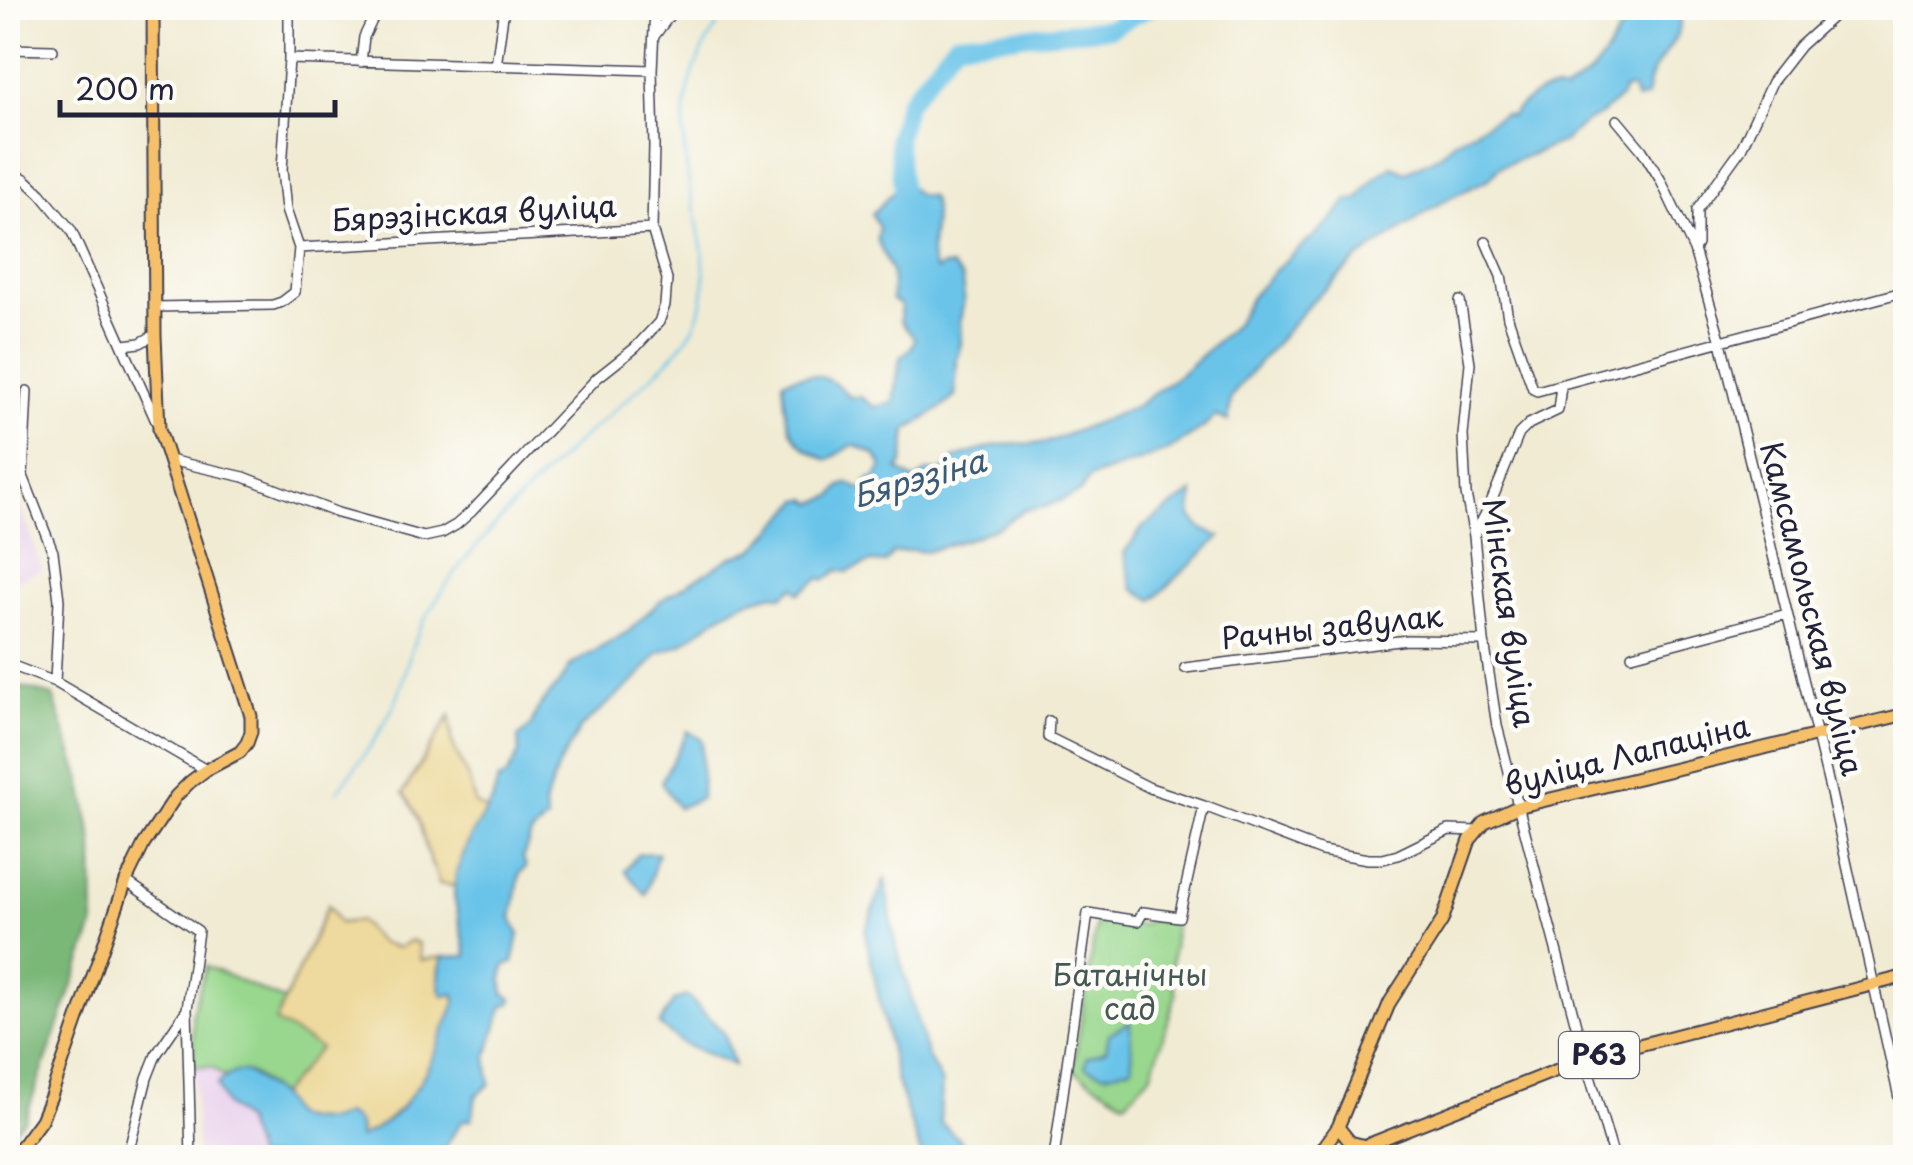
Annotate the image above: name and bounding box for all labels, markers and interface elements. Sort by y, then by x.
scale bar [60,55,335,117]
text: 200 m [75,65,175,110]
street label: Бярэзінская вуліца [330,182,618,241]
water label: Бярэзіна [846,435,992,519]
street label: Камсамольская вуліца [1750,437,1877,781]
street label: Мінская вуліца [1472,495,1549,731]
street label: Рачны завулак [1219,591,1445,660]
street label: вуліца Лапаціна [1499,701,1754,806]
park label: Батанічны сад [1053,951,1207,1030]
road number: Р63 [1559,1032,1639,1078]

